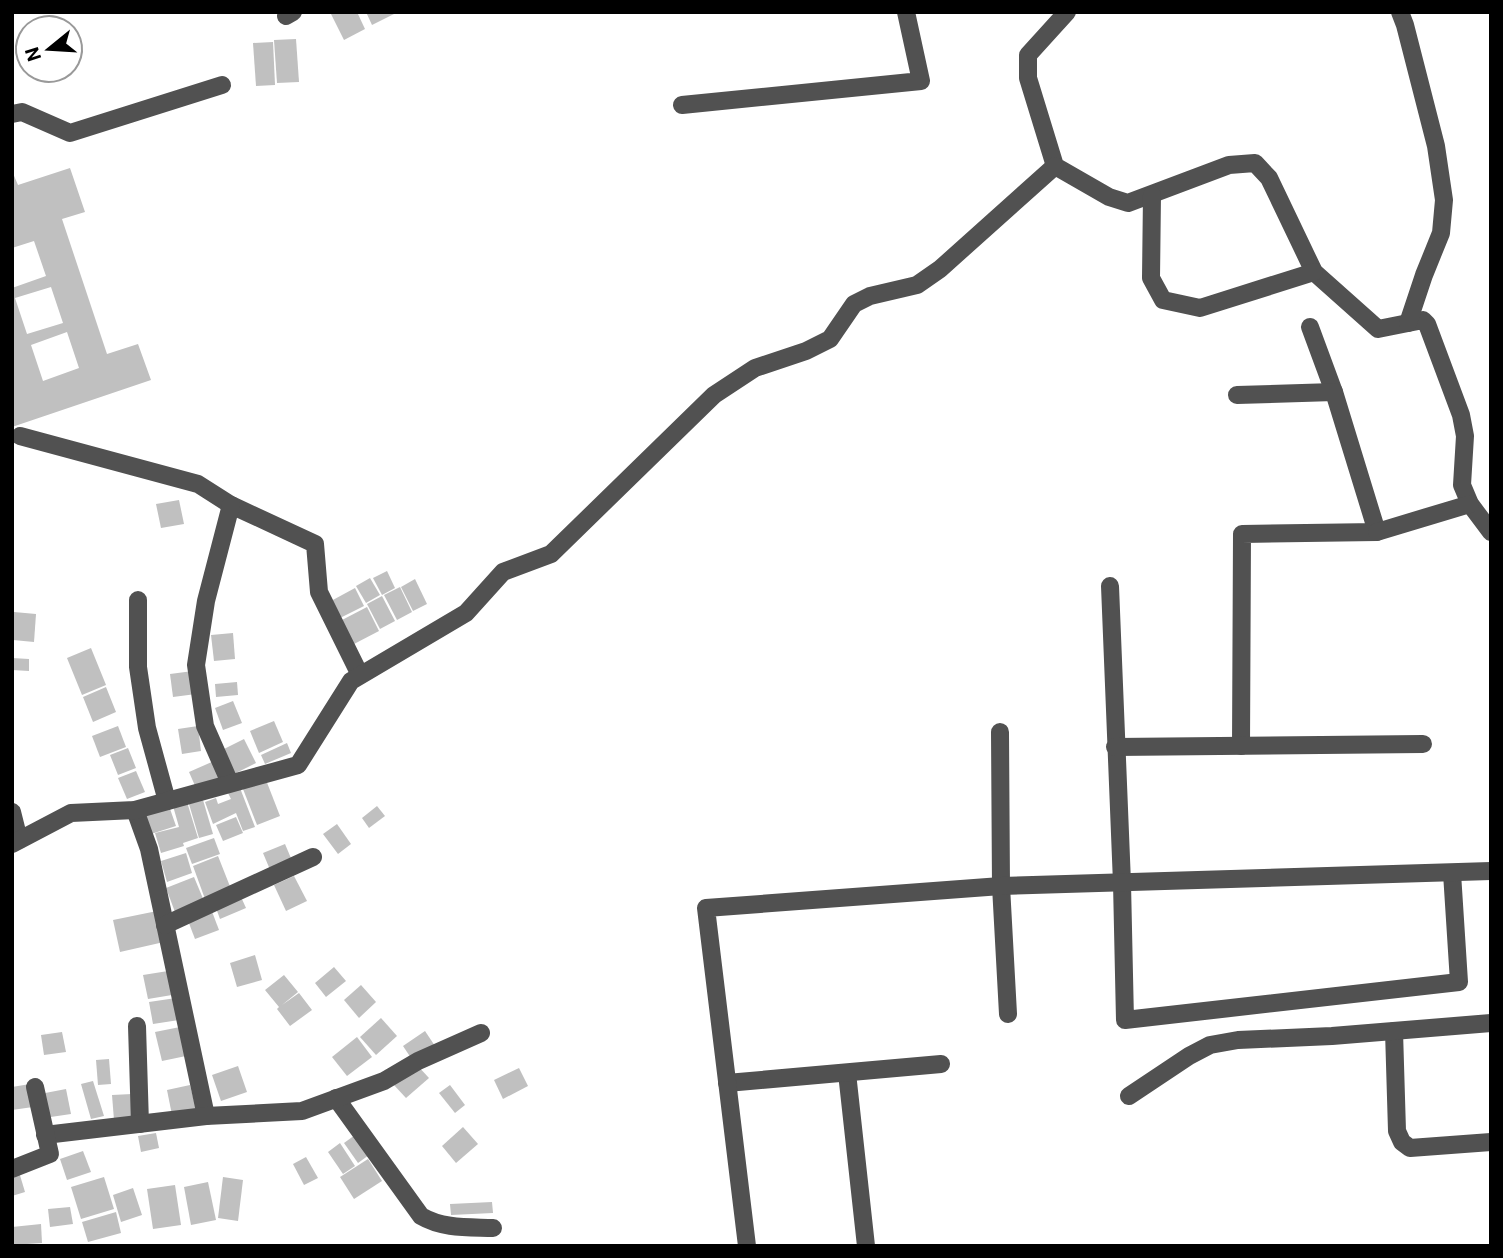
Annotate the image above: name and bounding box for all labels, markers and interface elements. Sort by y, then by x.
north arrow [14,14,84,84]
text: N [20,44,46,64]

